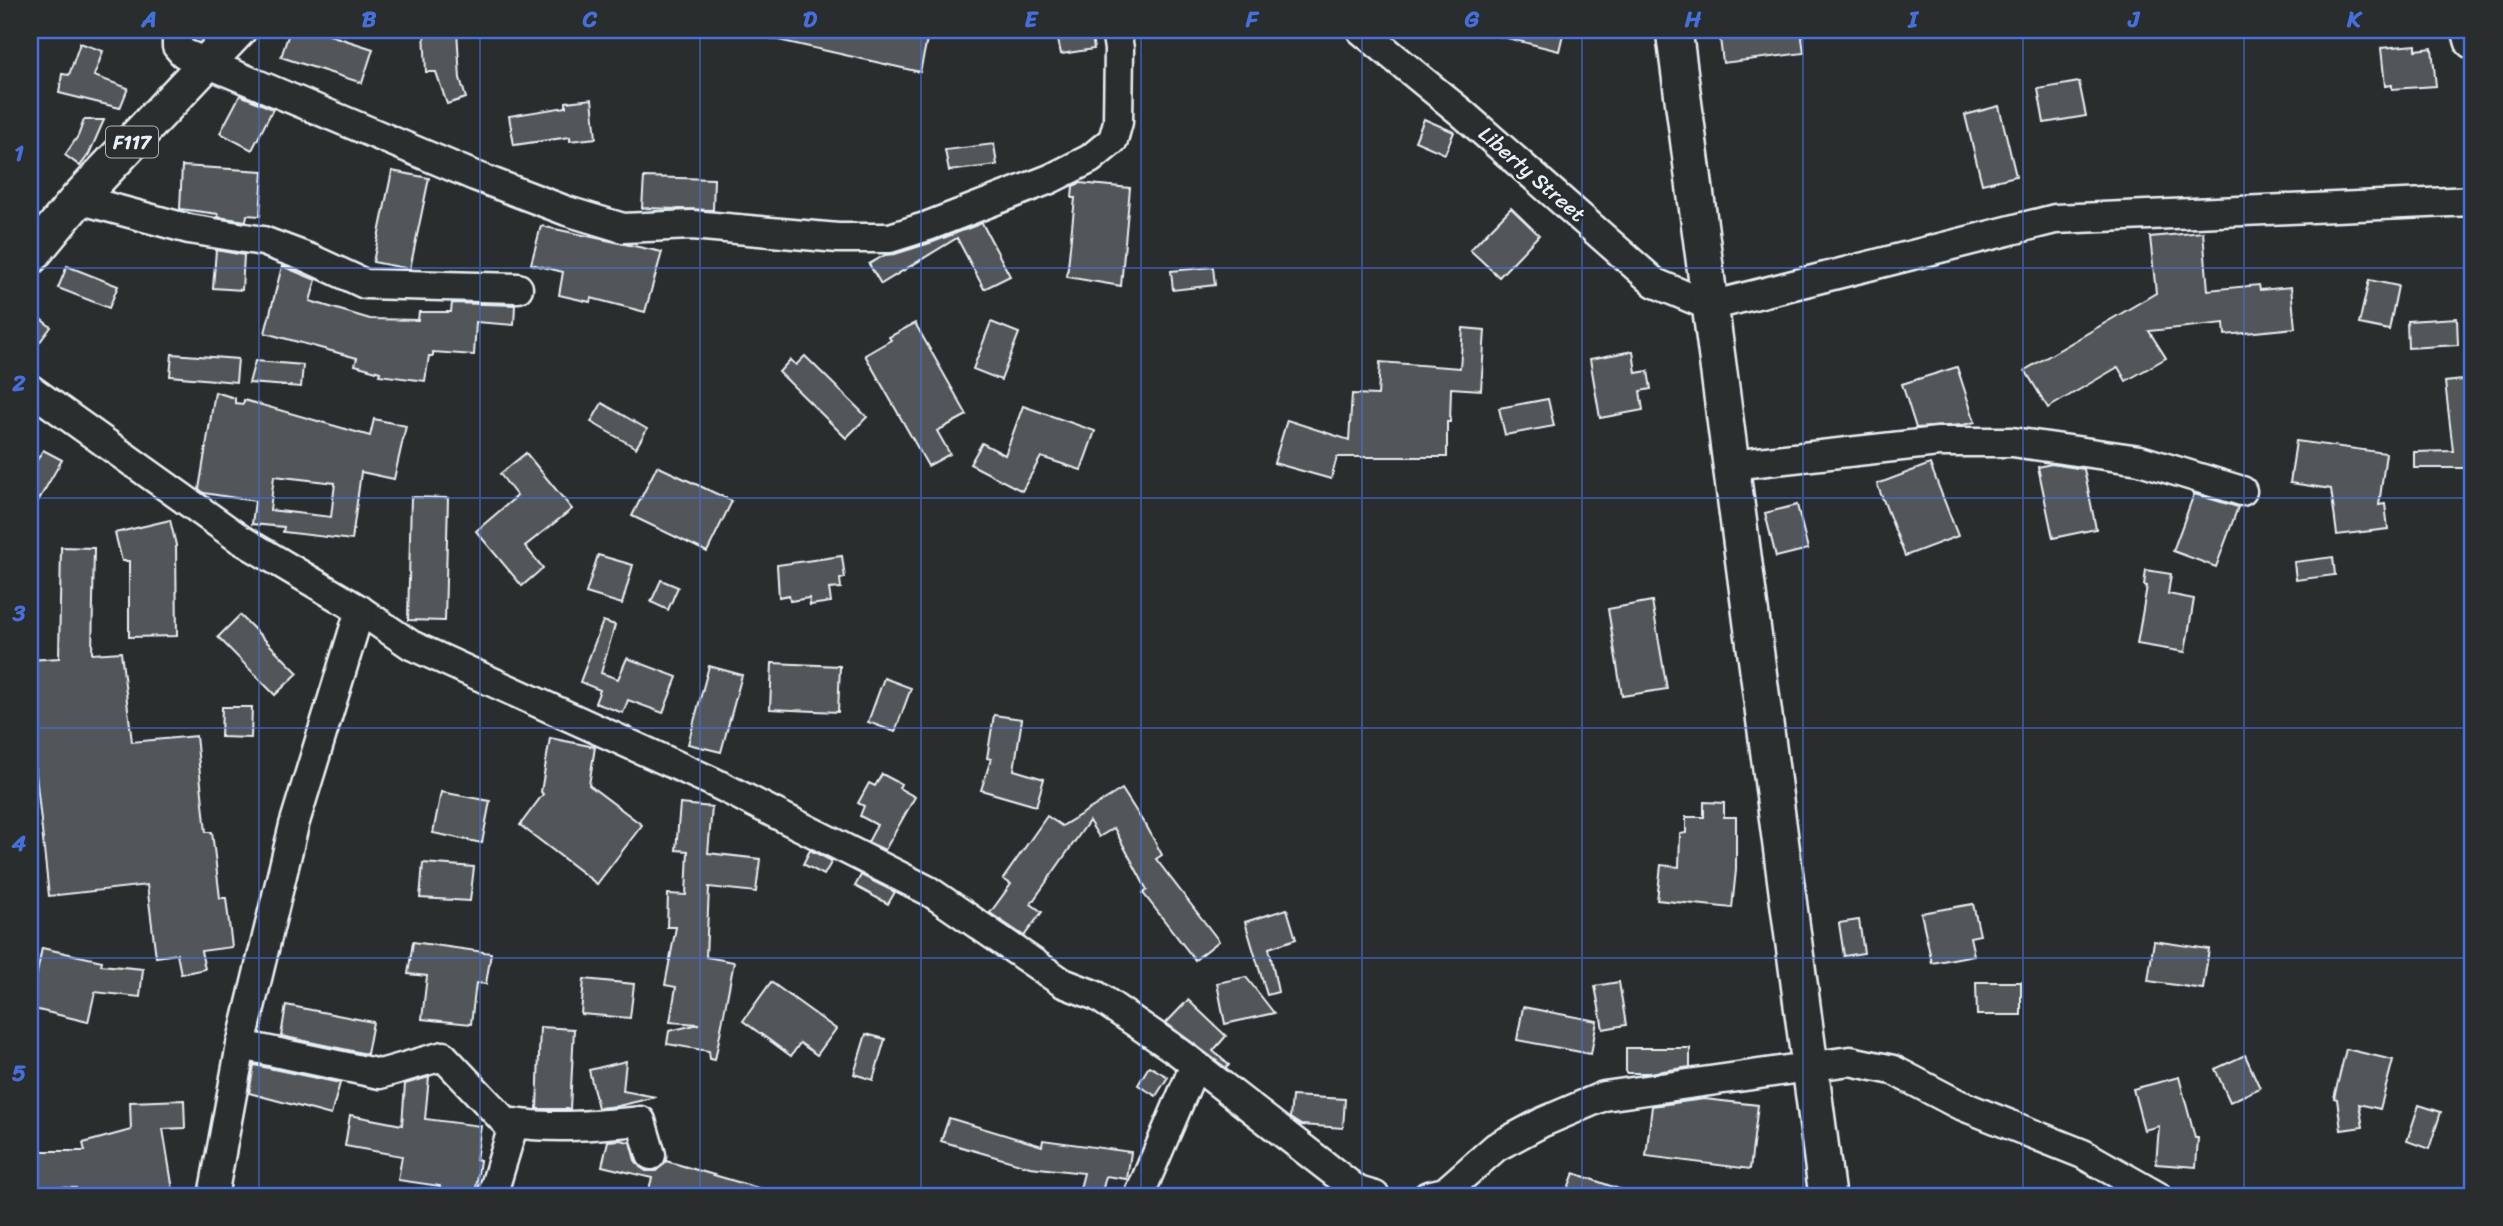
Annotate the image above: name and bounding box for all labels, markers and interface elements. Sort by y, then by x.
text: A [140,0,157,40]
text: B [362,0,377,40]
text: C [582,0,598,40]
text: D [803,0,818,40]
text: E [1025,0,1040,40]
text: F [1245,0,1260,40]
text: G [1464,0,1480,40]
text: H [1684,0,1702,40]
text: I [1907,0,1919,40]
text: J [2127,0,2141,40]
text: K [2346,0,2363,40]
street label: Liberty Street [1469,116,1595,232]
road number: F117 [106,126,158,158]
text: 1 [14,133,24,174]
text: 2 [11,363,26,404]
text: 3 [12,593,26,634]
text: 4 [11,823,27,864]
text: 5 [12,1053,26,1094]

